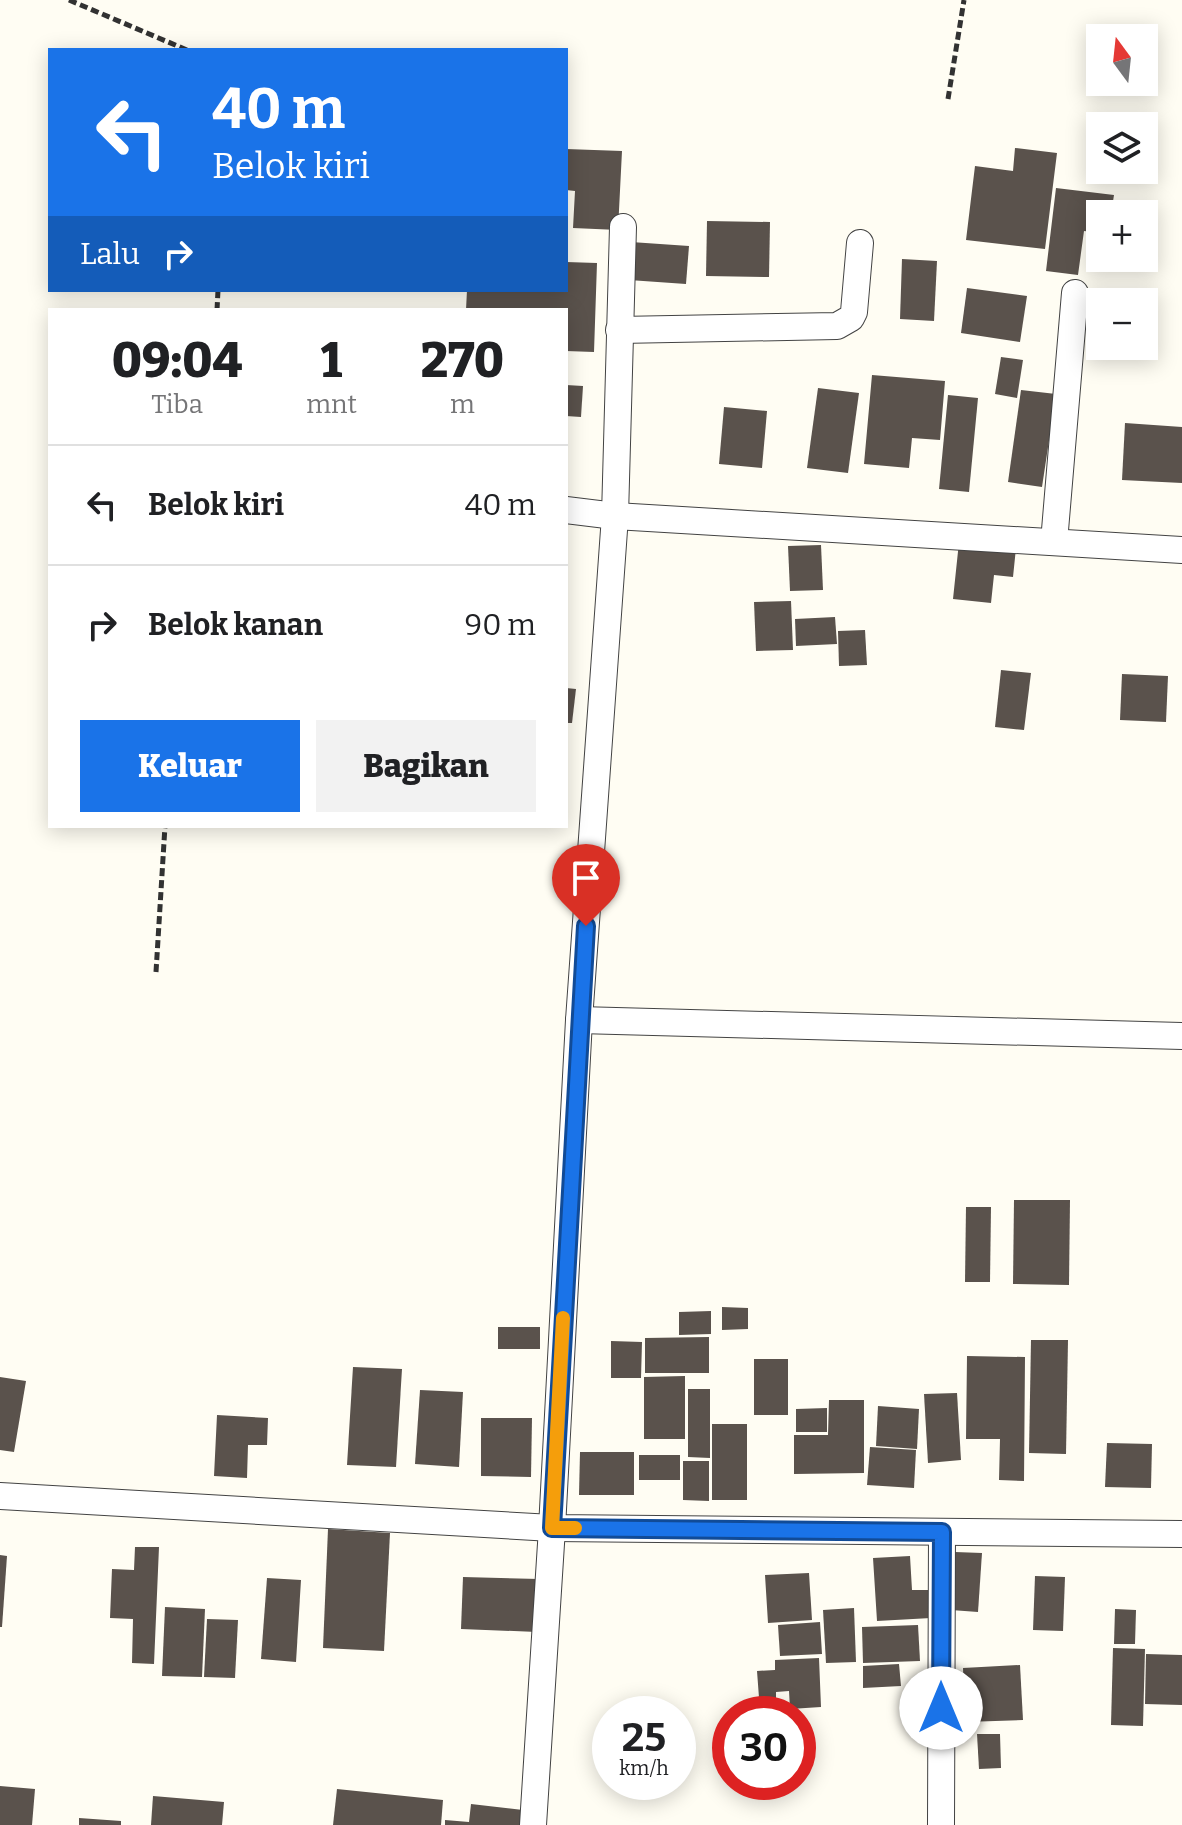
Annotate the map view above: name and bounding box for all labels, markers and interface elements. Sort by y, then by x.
north arrow [1086,24,1158,96]
map controls [1086,24,1158,360]
text: 40 m [212,76,345,143]
icon: left [80,80,184,184]
button: layers [1086,112,1158,184]
text: Belok kiri [212,144,370,188]
button: + [1086,200,1158,272]
icon: right [156,232,200,276]
text: Lalu [80,236,140,272]
button: − [1086,288,1158,360]
text: 09:04 [112,332,242,390]
text: 1 [321,332,342,390]
text: 270 [421,332,504,390]
text: Tiba [151,389,203,420]
text: mnt [306,389,357,420]
text: m [450,389,475,420]
icon: left [80,483,124,527]
text: Belok kiri [148,487,284,523]
text: 40 m [465,487,536,523]
icon: right [80,603,124,647]
text: Belok kanan [148,607,323,643]
text: 90 m [465,607,536,643]
button: Keluar [80,720,300,812]
button: Bagikan [316,720,536,812]
pin [552,844,620,926]
icon: arrive [564,856,608,900]
position arrow [899,1666,983,1750]
speed limit sign: 30 [712,1696,816,1800]
text: 25 [622,1714,666,1762]
text: km/h [619,1756,669,1780]

